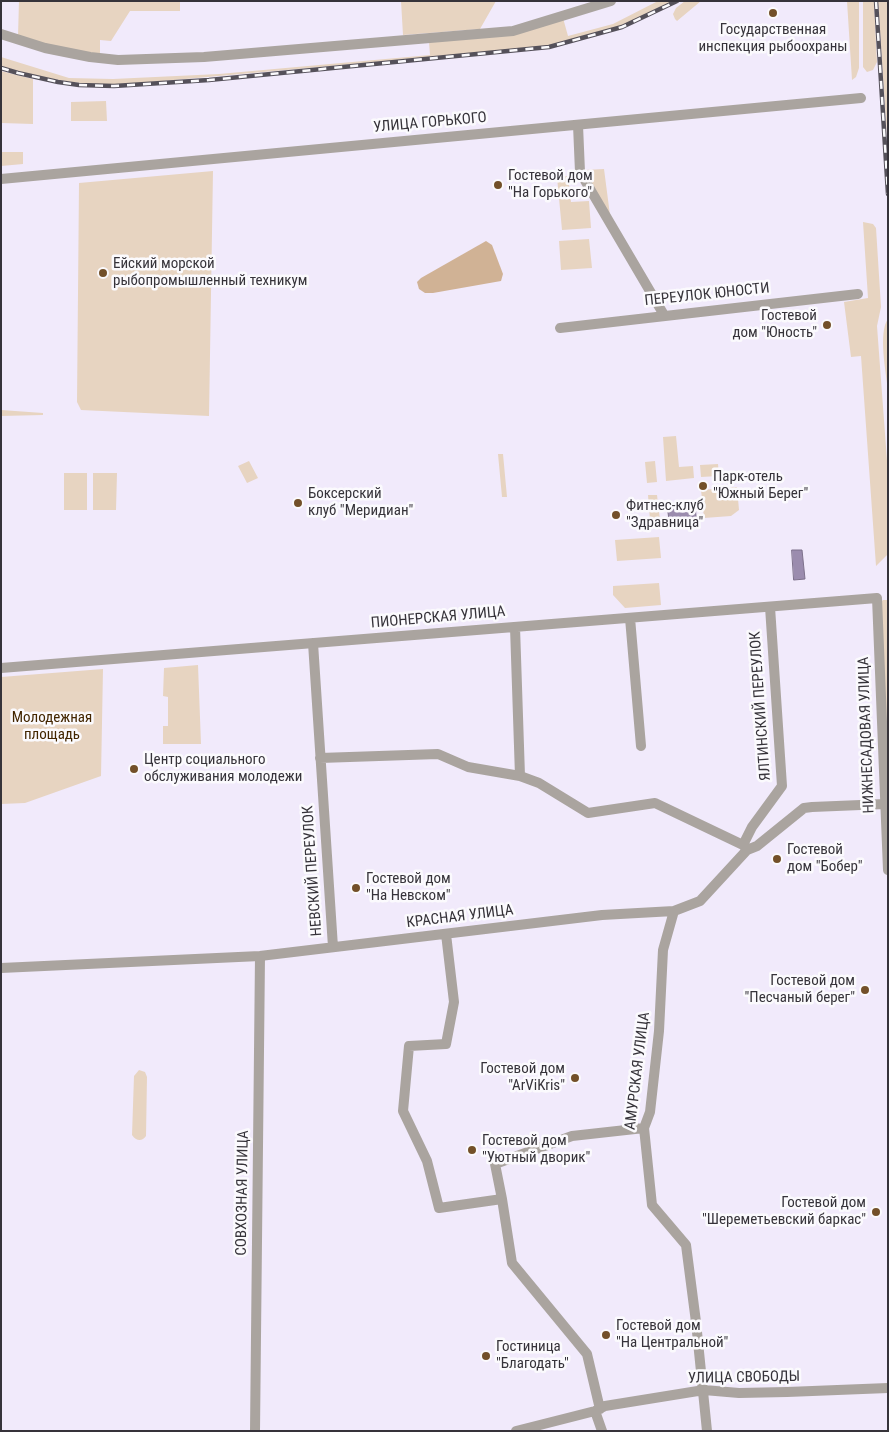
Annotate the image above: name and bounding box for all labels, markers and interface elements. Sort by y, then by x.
marker: Государственная инспекция рыбоохраны [767,7,779,19]
place label: Государственная инспекция рыбоохраны [698,21,848,56]
street label: УЛИЦА ГОРЬКОГО [373,109,487,137]
place label: Гостевой дом "На Горького" [508,167,593,202]
marker: Гостевой дом "На Горького" [492,179,504,191]
place label: Ейский морской рыбопромышленный техникум [113,255,307,290]
marker: Ейский морской рыбопромышленный техникум [97,267,109,279]
street label: ПЕРЕУЛОК ЮНОСТИ [644,279,770,311]
place label: Гостевой дом "Юность" [733,307,817,342]
marker: Гостевой дом "Юность" [821,319,833,331]
place label: Парк-отель "Южный Берег" [713,468,808,503]
marker: Парк-отель "Южный Берег" [697,480,709,492]
place label: Боксерский клуб "Меридиан" [308,485,413,520]
marker: Боксерский клуб "Меридиан" [292,497,304,509]
place label: Фитнес-клуб "Здравница" [626,497,704,532]
marker: Фитнес-клуб "Здравница" [610,509,622,521]
street label: ПИОНЕРСКАЯ УЛИЦА [370,603,506,633]
street label: ЯЛТИНСКИЙ ПЕРЕУЛОК [747,631,775,781]
street label: НИЖНЕСАДОВАЯ УЛИЦА [855,656,879,814]
park label: Молодежная площадь [12,709,92,744]
place label: Центр социального обслуживания молодежи [144,751,302,786]
marker: Центр социального обслуживания молодежи [128,763,140,775]
street label: НЕВСКИЙ ПЕРЕУЛОК [299,805,327,937]
place label: Гостевой дом "Бобер" [787,841,863,876]
marker: Гостевой дом "Бобер" [771,853,783,865]
place label: Гостевой дом "На Невском" [366,870,451,905]
marker: Гостевой дом "На Невском" [350,882,362,894]
street label: КРАСНАЯ УЛИЦА [406,902,514,932]
place label: Гостевой дом "Песчаный берег" [745,972,855,1007]
marker: Гостевой дом "Песчаный берег" [859,984,871,996]
street label: АМУРСКАЯ УЛИЦА [622,1011,654,1131]
place label: Гостевой дом "ArViKris" [480,1060,565,1095]
marker: Гостевой дом "ArViKris" [569,1072,581,1084]
street label: СОВХОЗНАЯ УЛИЦА [233,1130,253,1256]
place label: Гостевой дом "Уютный дворик" [482,1132,590,1167]
marker: Гостевой дом "Уютный дворик" [466,1144,478,1156]
place label: Гостевой дом "Шереметьевский баркас" [702,1194,866,1229]
marker: Гостевой дом "Шереметьевский баркас" [870,1206,882,1218]
place label: Гостевой дом "На Центральной" [616,1317,728,1352]
marker: Гостевой дом "На Центральной" [600,1329,612,1341]
place label: Гостиница "Благодать" [496,1338,569,1373]
marker: Гостиница "Благодать" [480,1350,492,1362]
street label: УЛИЦА СВОБОДЫ [688,1368,800,1388]

